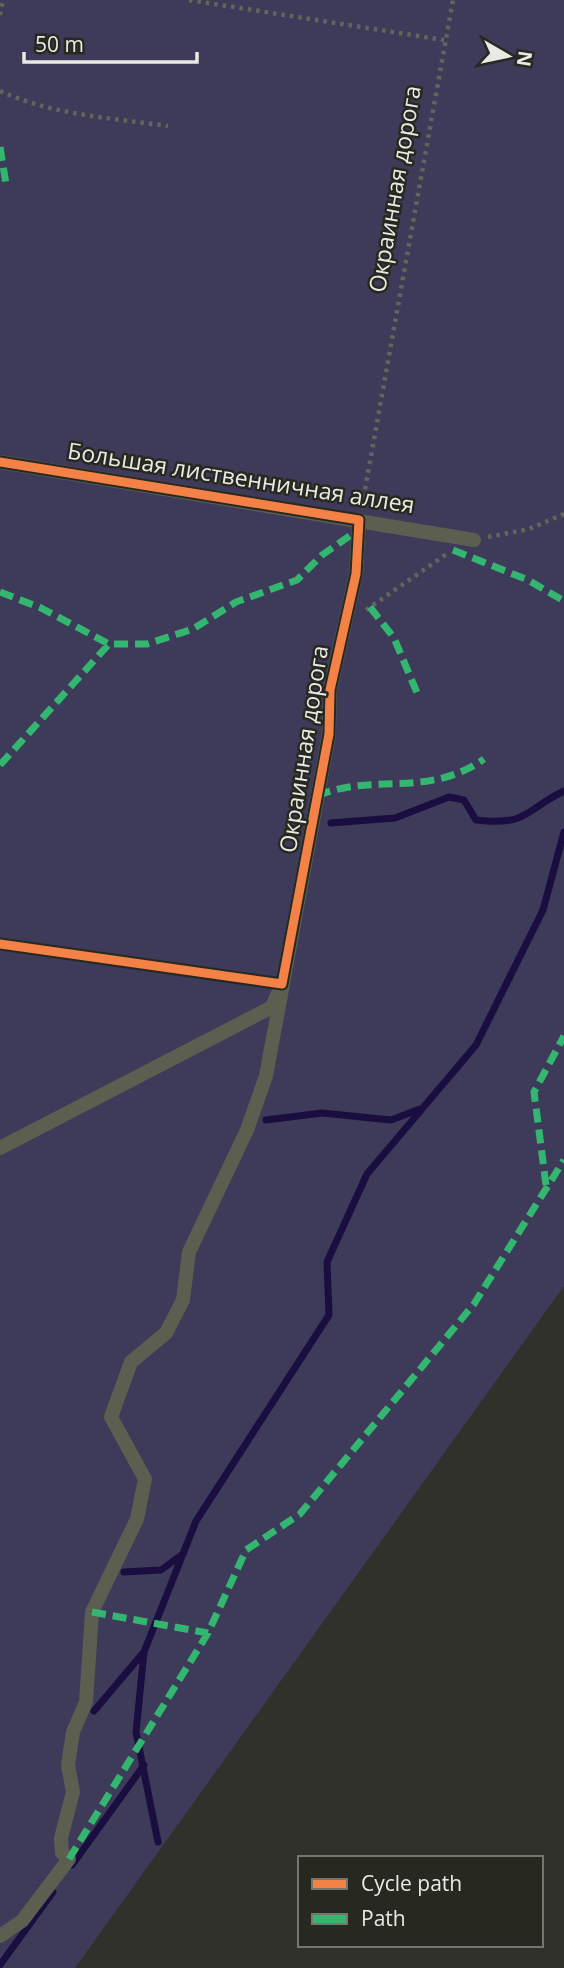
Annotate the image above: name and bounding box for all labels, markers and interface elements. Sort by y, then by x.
scale bar [24,21,198,65]
north arrow [473,21,543,91]
text: 50 m [35,30,84,58]
text: N [511,49,539,68]
street label: Окраинная дорога [360,83,428,295]
street label: Большая лиственничная аллея [65,434,417,520]
street label: Окраинная дорога [271,643,335,855]
legend [298,1856,543,1947]
text: Cycle path [361,1869,462,1897]
text: Path [361,1904,406,1932]

